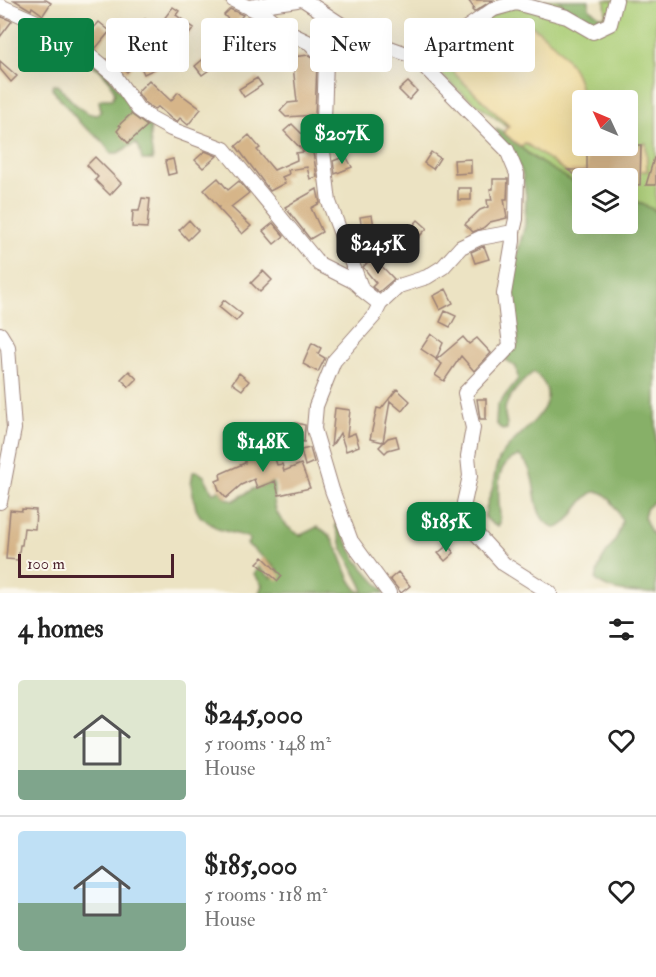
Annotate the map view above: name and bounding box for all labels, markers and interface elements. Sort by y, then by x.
chip: Buy [18,18,94,72]
chip: Rent [106,18,189,72]
chip: Filters [201,18,298,72]
chip: New [310,18,392,72]
chip: Apartment [404,18,535,72]
north arrow [572,90,638,156]
map controls [572,90,638,234]
pin: $207K [300,114,384,165]
text: $207K [315,121,369,146]
button: layers [572,168,638,234]
pin: $245K [336,224,420,275]
text: $245K [350,231,406,256]
pin: $148K [221,422,305,473]
text: $148K [237,429,289,454]
pin: $185K [404,502,488,553]
text: $185K [421,509,471,534]
scale bar [18,551,174,578]
text: 100 m [27,554,65,574]
text: 4 homes [18,613,104,645]
icon: filters [605,613,638,646]
text: $245,000 [204,699,303,731]
icon: home [66,704,138,776]
icon: heart [605,724,638,757]
text: 5 rooms · 148 m² [204,731,331,756]
text: House [204,756,255,781]
text: $185,000 [204,850,297,882]
icon: home [66,855,138,927]
icon: heart [605,875,638,908]
text: 5 rooms · 118 m² [204,882,327,907]
text: House [204,907,255,932]

